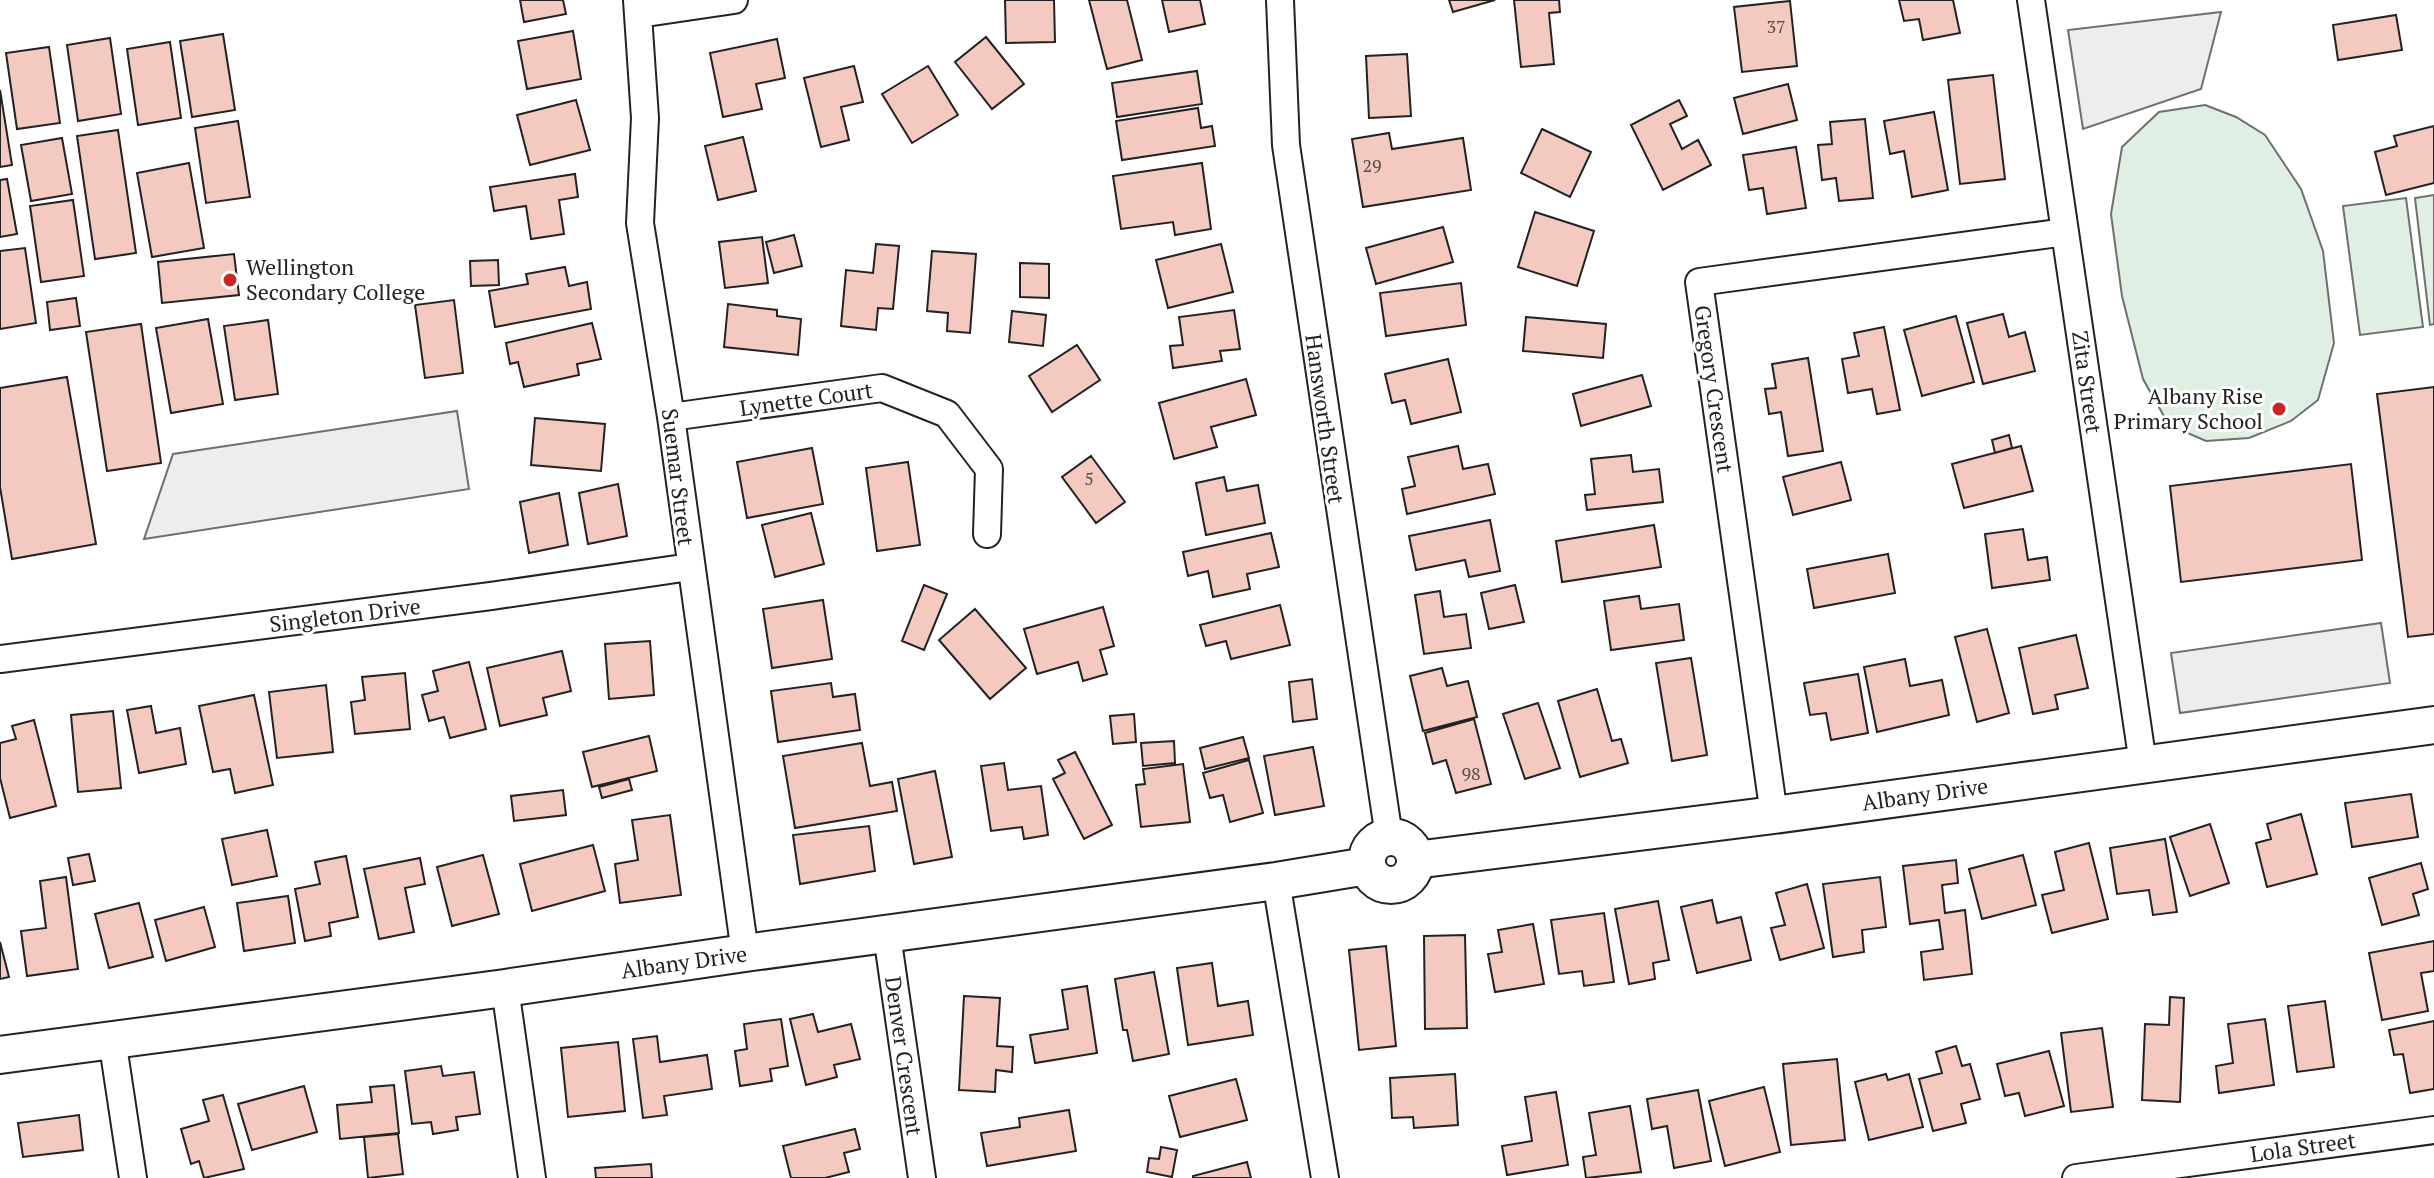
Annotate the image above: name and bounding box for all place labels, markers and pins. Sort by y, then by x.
place label: Wellington Secondary College [246,252,425,306]
marker: Wellington Secondary College [221,271,239,289]
place label: Albany Rise Primary School [2114,381,2263,435]
marker: Albany Rise Primary School [2270,400,2288,418]

